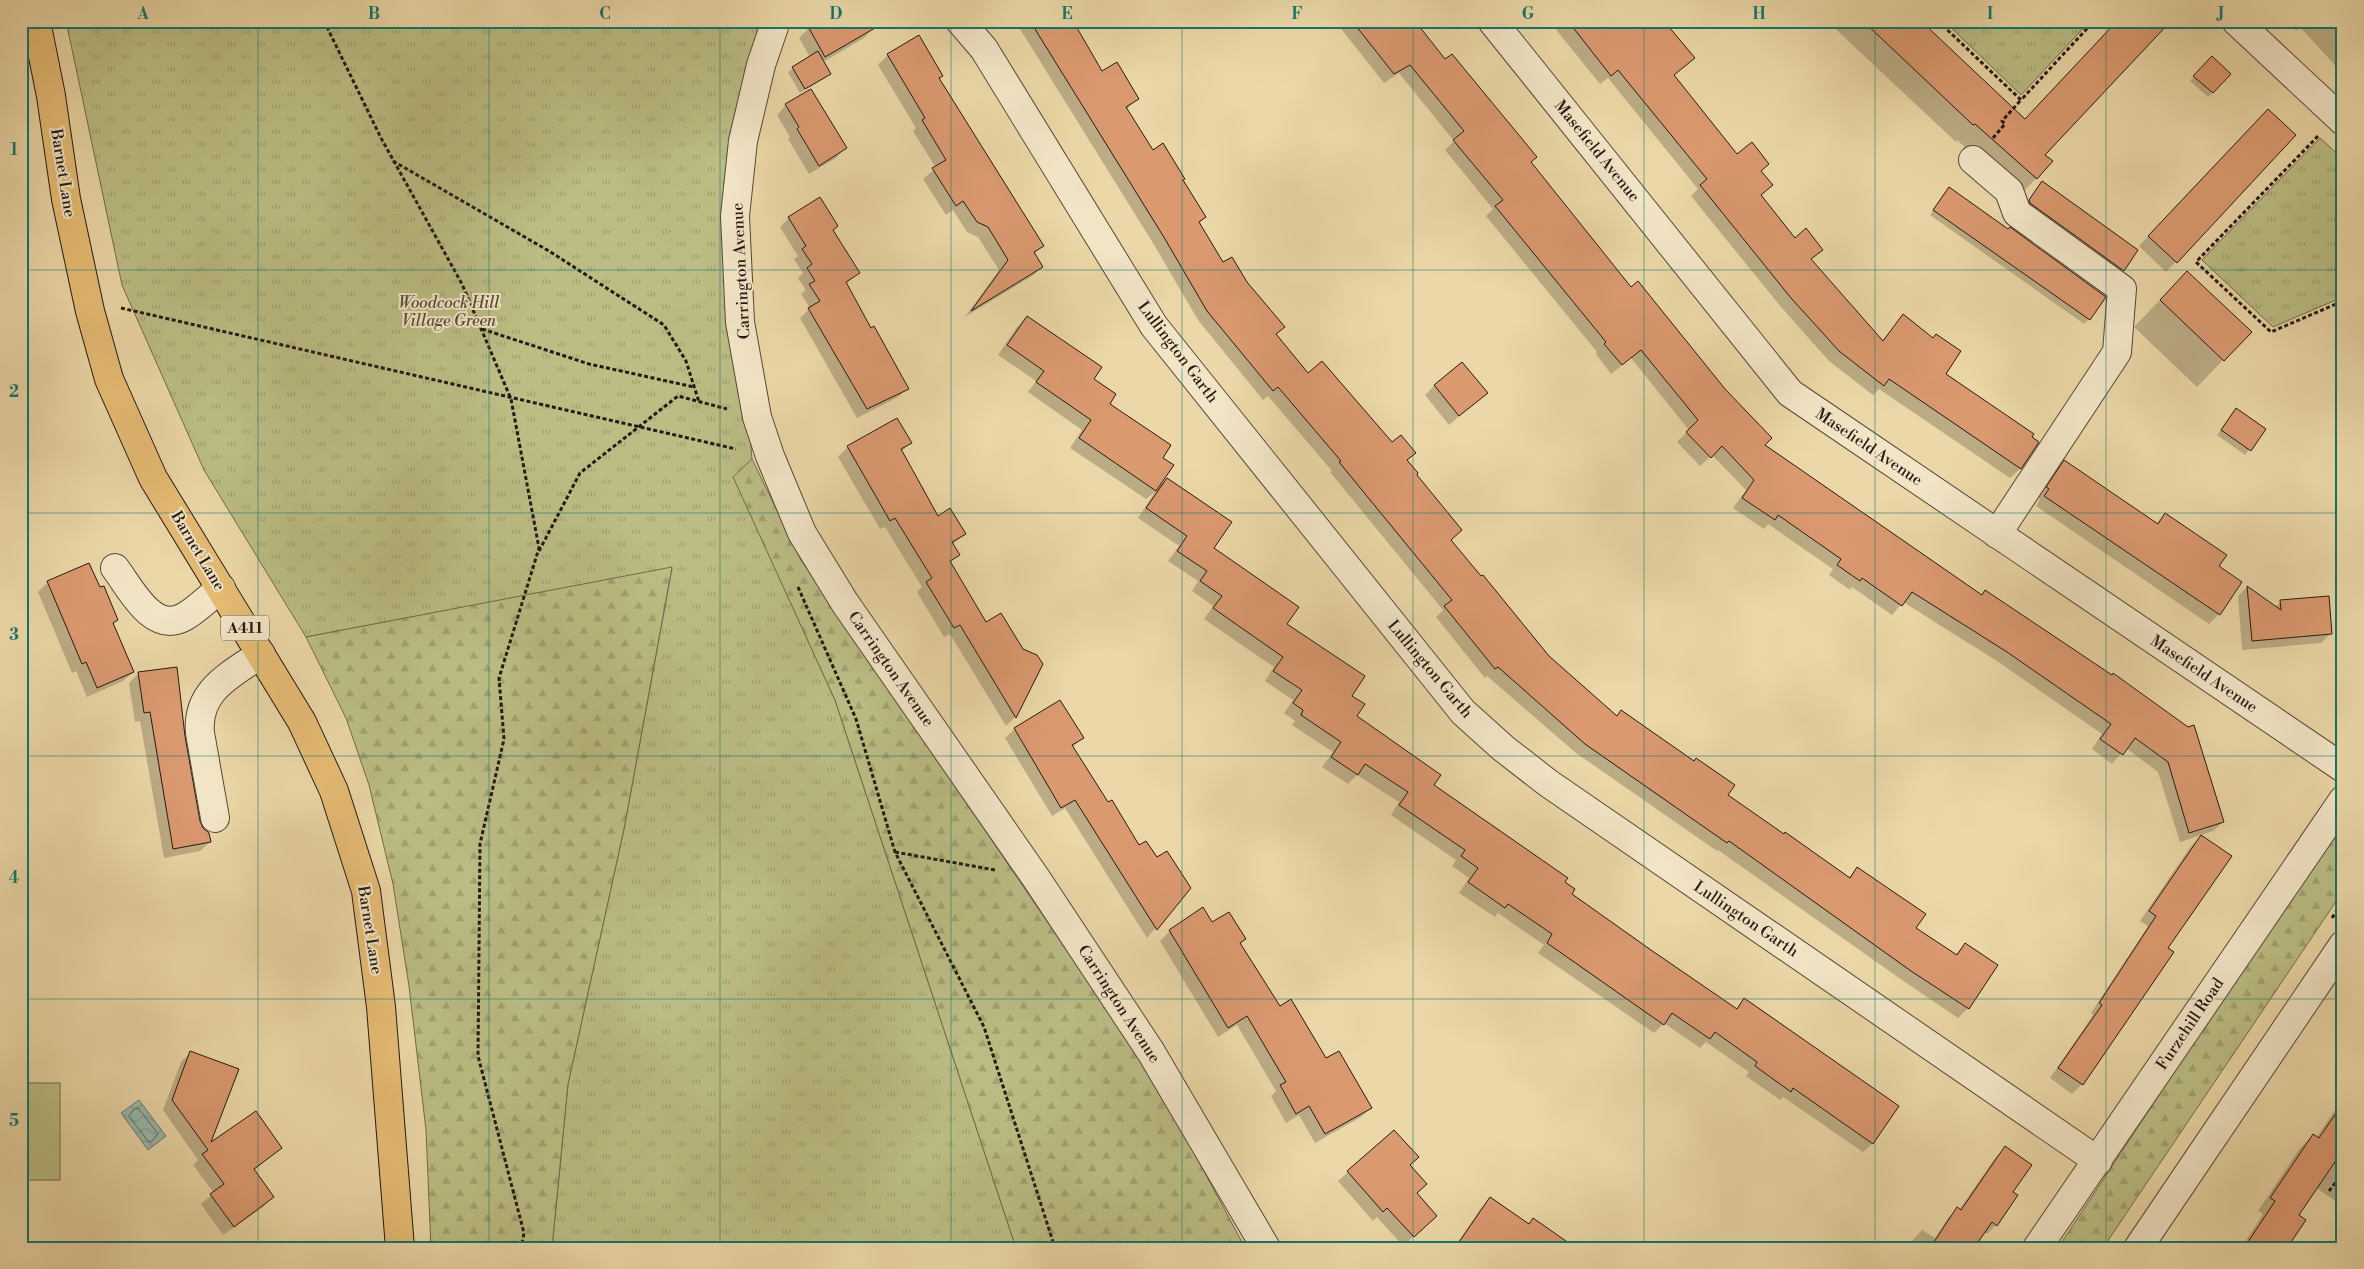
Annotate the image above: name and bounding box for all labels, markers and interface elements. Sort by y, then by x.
text: A [136,4,149,24]
text: B [368,4,380,24]
text: C [599,4,611,24]
text: D [830,4,843,24]
text: E [1061,4,1073,24]
text: F [1291,4,1303,24]
text: G [1522,4,1535,24]
text: H [1752,4,1766,24]
text: I [1987,4,1993,24]
text: J [2216,4,2224,24]
street label: Masefield Avenue [1550,96,1644,206]
street label: Barnet Lane [46,126,80,219]
text: 1 [10,140,18,160]
street label: Carrington Avenue [727,202,755,340]
park label: Woodcock Hill Village Green [398,293,500,331]
street label: Lullington Garth [1133,297,1223,407]
text: 2 [9,382,19,402]
street label: Masefield Avenue [1812,404,1926,490]
street label: Barnet Lane [166,507,230,594]
street label: Carrington Avenue [844,607,938,731]
road number: A411 [221,616,269,640]
street label: Lullington Garth [1383,616,1477,723]
text: 3 [9,625,19,645]
street label: Masefield Avenue [2147,631,2261,717]
text: 4 [9,868,20,888]
street label: Lullington Garth [1690,877,1803,962]
street label: Barnet Lane [353,883,387,976]
street label: Carrington Avenue [1073,941,1165,1067]
street label: Furzehill Road [2152,974,2228,1074]
text: 5 [9,1111,19,1131]

